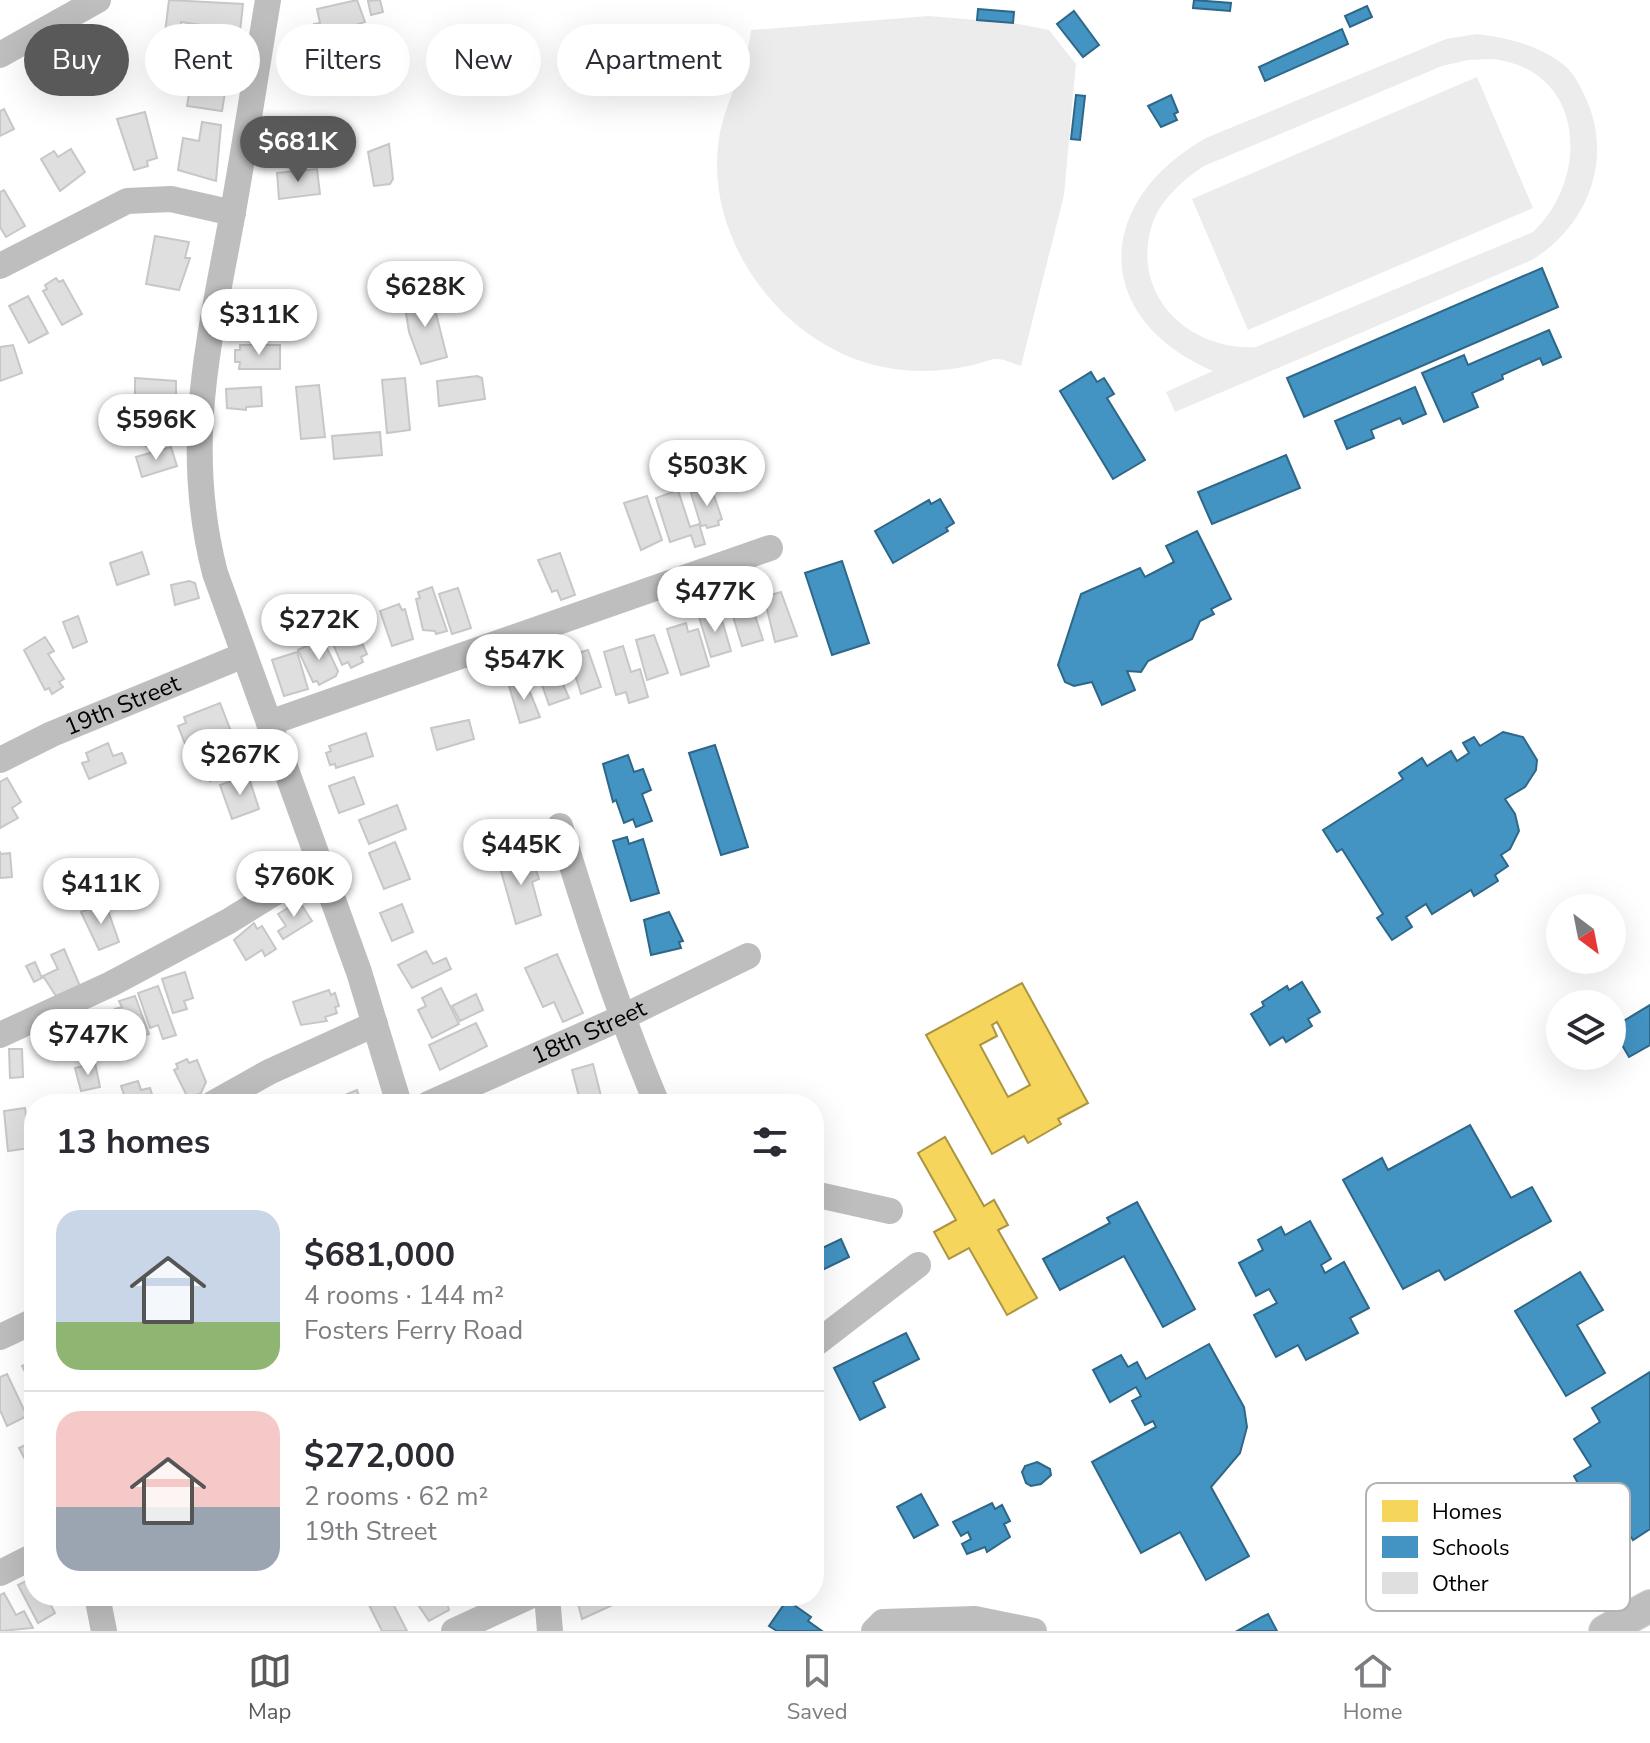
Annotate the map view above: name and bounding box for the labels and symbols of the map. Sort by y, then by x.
pin: $681K [242,116,354,184]
pin: $628K [369,261,481,329]
pin: $311K [203,289,315,357]
pin: $596K [100,394,212,462]
pin: $503K [651,440,763,508]
pin: $477K [659,566,771,634]
pin: $272K [263,594,375,662]
pin: $547K [468,634,580,702]
street label: 19th Street [59,667,185,743]
pin: $267K [184,729,296,797]
pin: $445K [465,819,577,887]
pin: $760K [238,851,350,919]
pin: $411K [45,858,157,926]
north arrow [1546,894,1626,974]
street label: 18th Street [526,992,652,1072]
pin: $747K [32,1009,144,1077]
legend [1366,1483,1630,1611]
text: Homes [1432,1497,1502,1527]
text: Schools [1432,1533,1510,1563]
text: Other [1432,1569,1489,1599]

